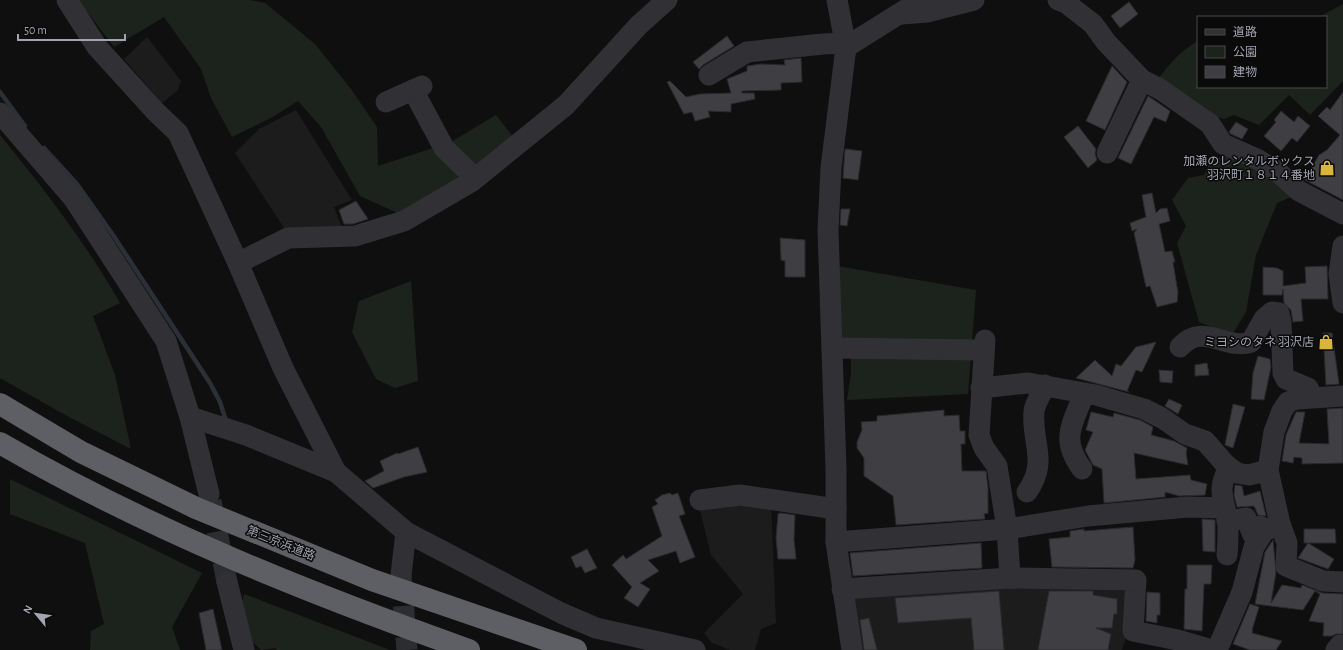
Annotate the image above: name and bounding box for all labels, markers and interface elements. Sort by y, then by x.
scale bar [18,16,125,42]
legend [1197,16,1327,88]
text: 50 m [24,24,47,36]
text: 道路 [1233,25,1257,38]
text: 公園 [1233,46,1257,58]
text: 建物 [1233,65,1257,78]
place label: 加瀬のレンタルボックス 羽沢町１８１４番地 [1183,155,1315,181]
shop icon: 加瀬のレンタルボックス 羽沢町１８１４番地 [1318,159,1336,177]
shop icon: ミヨシのタネ 羽沢店 [1317,333,1335,351]
place label: ミヨシのタネ 羽沢店 [1204,335,1314,348]
street label: 第三京浜道路 [245,523,317,562]
north arrow [16,594,56,634]
text: N [21,603,34,615]

